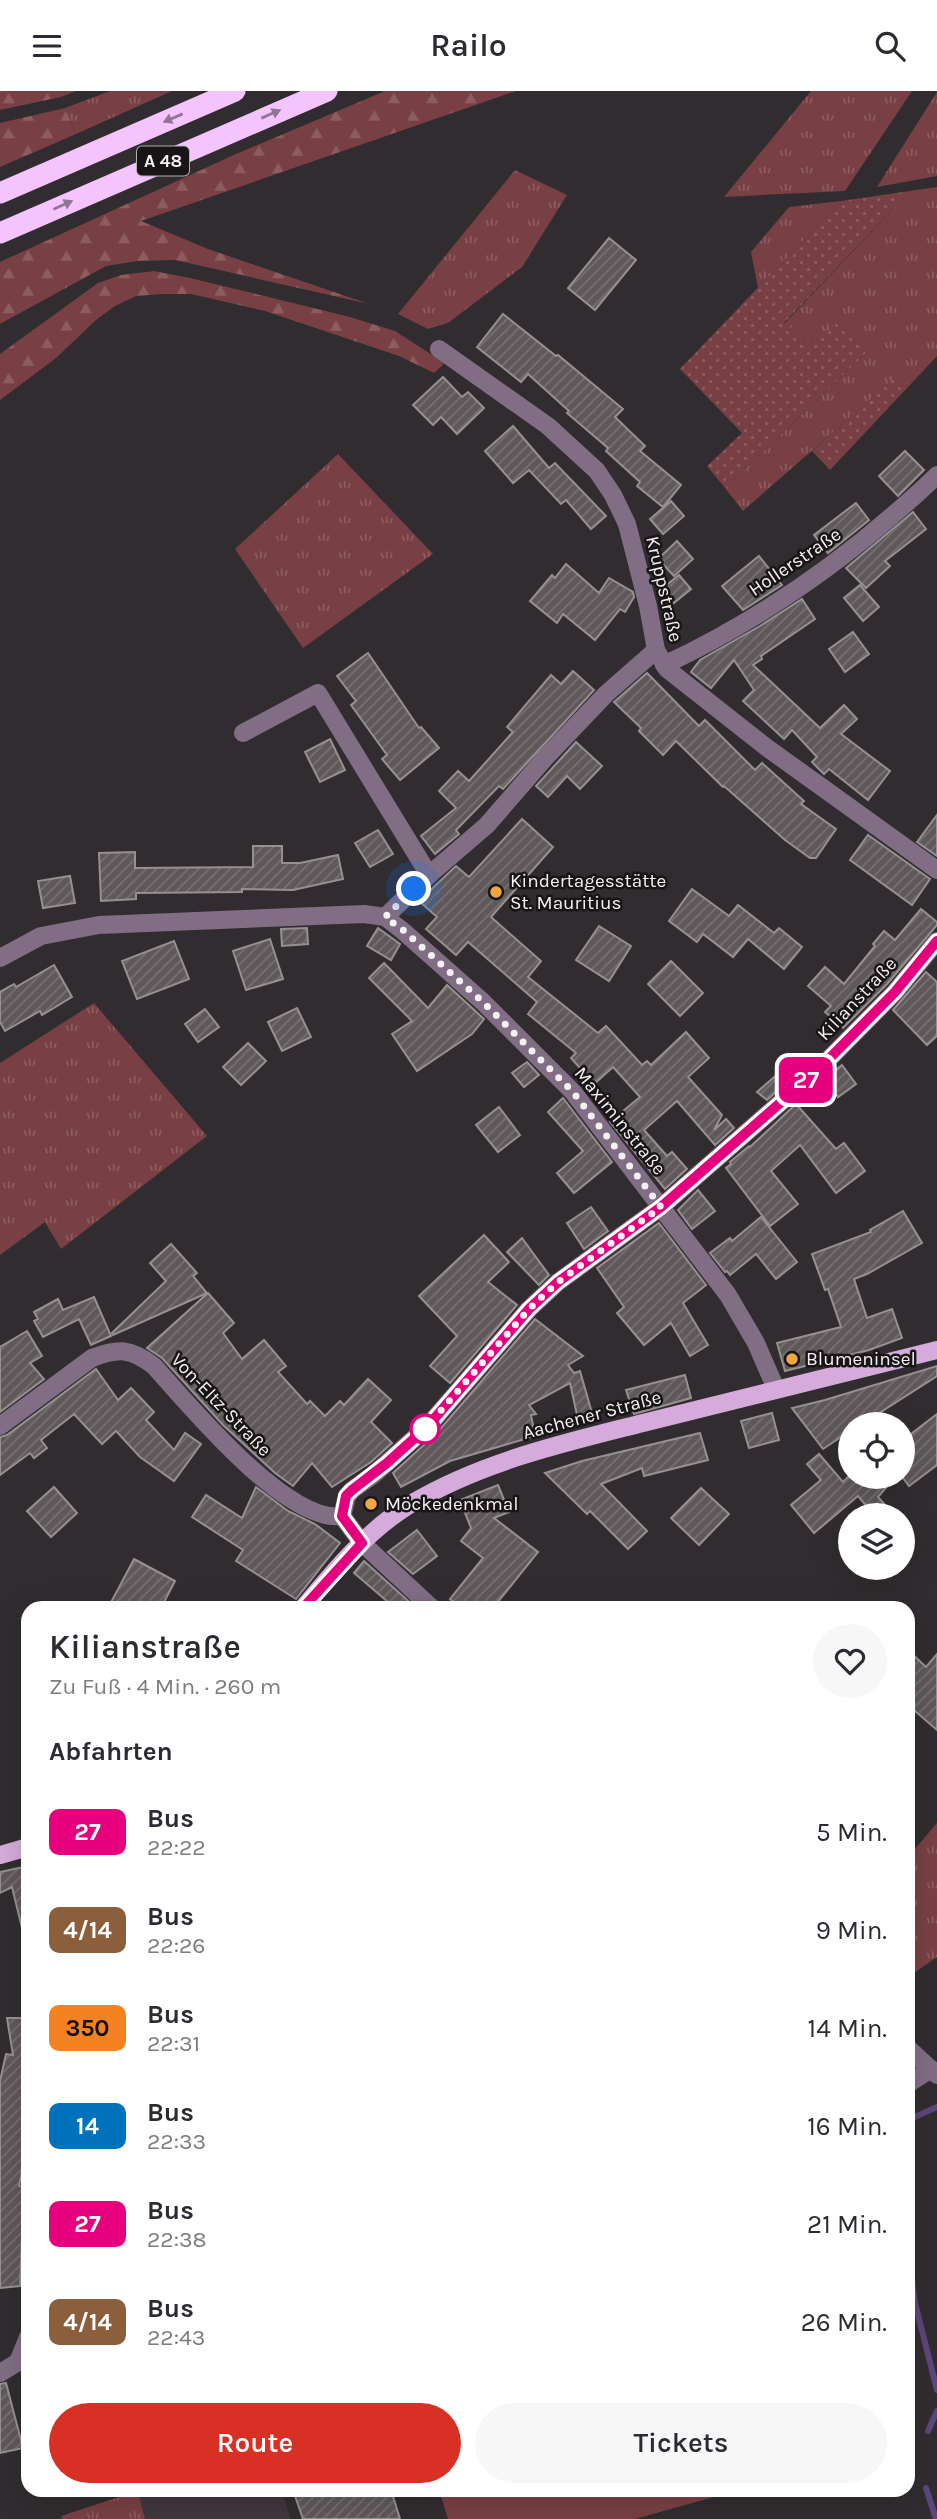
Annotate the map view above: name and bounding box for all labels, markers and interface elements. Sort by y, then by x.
icon: menu [28,27,66,65]
text: Railo [430,27,507,64]
icon: search [871,27,909,65]
one-way arrow [261,109,282,120]
one-way arrow [162,113,183,124]
road number: A 48 [137,147,189,175]
one-way arrow [52,200,73,211]
street label: Hollerstraße [745,523,845,601]
street label: Kruppstraße [641,534,687,644]
place label: Kindertagesstätte St. Mauritius [510,870,666,914]
your location [396,871,431,906]
marker: Kindertagesstätte St. Mauritius [488,884,504,900]
street label: Kilianstraße [813,953,901,1045]
line badge: 27 [774,1057,838,1103]
street label: Maximinstraße [570,1063,670,1179]
text: 27 [793,1066,819,1094]
place label: Blumeninsel [806,1348,916,1370]
street label: Von-Eltz-Straße [166,1349,276,1461]
marker: Blumeninsel [784,1351,800,1367]
street label: Aachener Straße [520,1386,664,1444]
map controls [838,1412,915,1580]
button: locate [838,1412,915,1489]
unlabelled marker [410,1414,440,1444]
place label: Möckedenkmal [385,1493,519,1515]
marker: Möckedenkmal [363,1496,379,1512]
button: layers [838,1503,915,1580]
button: heart [813,1624,887,1698]
text: Kilianstraße [49,1628,241,1666]
text: Zu Fuß · 4 Min. · 260 m [49,1673,281,1700]
text: Abfahrten [49,1736,173,1767]
text: Bus [147,1803,194,1834]
text: 5 Min. [816,1817,887,1848]
text: 27 [74,1818,101,1846]
text: 22:22 [147,1834,206,1861]
text: Bus [147,1901,194,1932]
text: 9 Min. [816,1915,887,1946]
text: 4/14 [63,1916,112,1944]
text: 22:26 [147,1932,205,1959]
text: Bus [147,1999,194,2030]
text: 14 Min. [808,2013,887,2044]
text: 350 [65,2014,110,2042]
text: 22:31 [147,2030,200,2057]
text: Bus [147,2097,194,2128]
text: 16 Min. [807,2111,887,2142]
text: 14 [76,2112,99,2140]
text: 22:33 [147,2128,206,2155]
text: Bus [147,2195,194,2226]
text: 21 Min. [807,2209,887,2240]
text: 27 [74,2210,101,2238]
text: 22:38 [147,2226,207,2253]
text: Bus [147,2293,194,2324]
text: 26 Min. [801,2307,887,2338]
text: 4/14 [63,2308,112,2336]
text: 22:43 [147,2324,205,2351]
button: Route [49,2403,461,2483]
button: Tickets [475,2403,887,2483]

